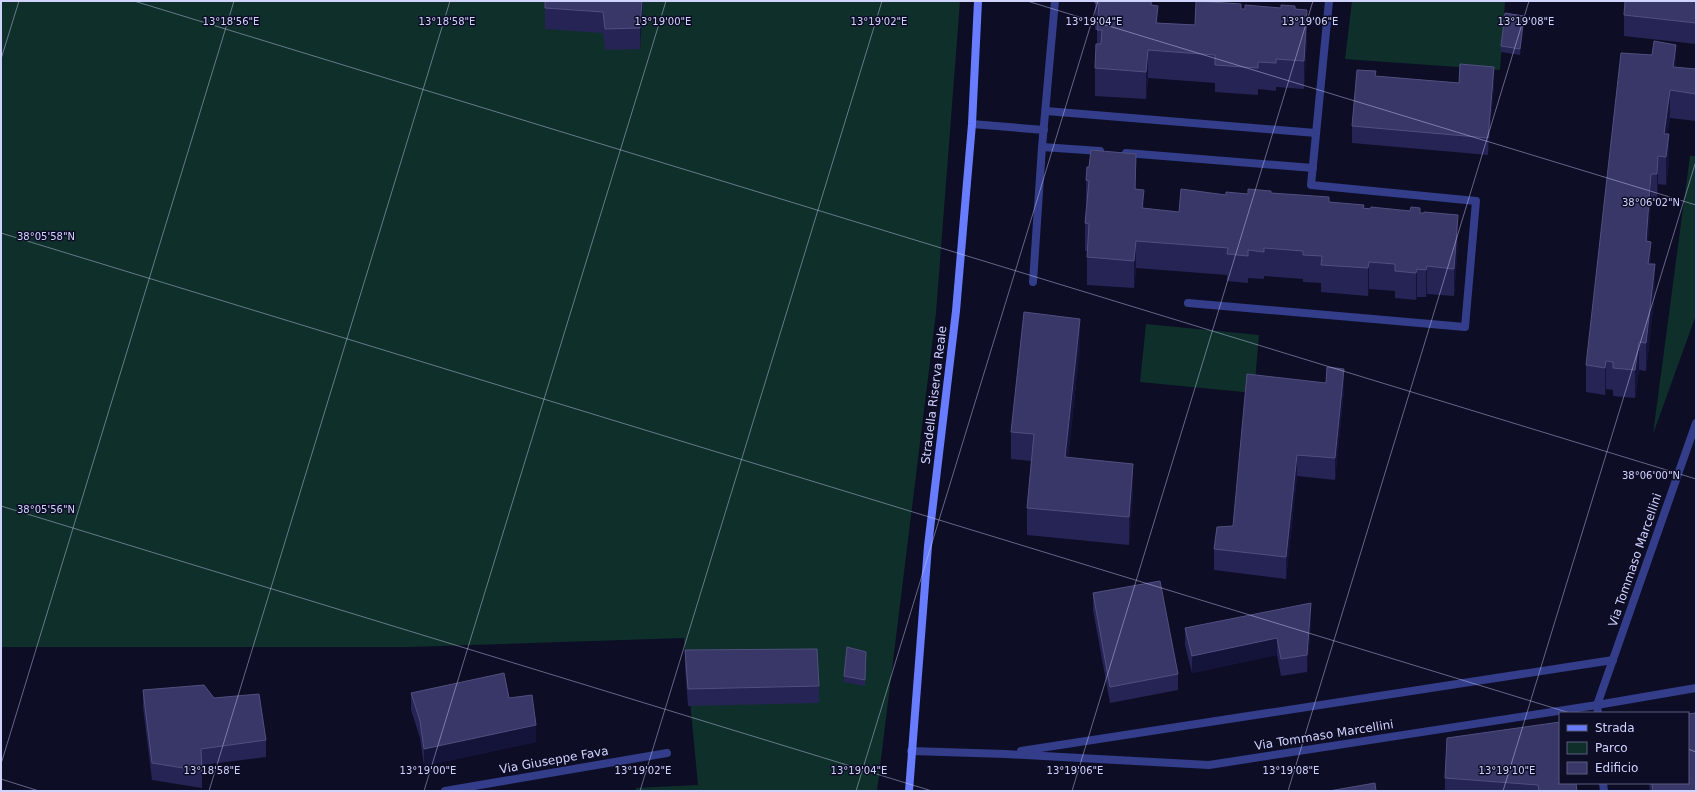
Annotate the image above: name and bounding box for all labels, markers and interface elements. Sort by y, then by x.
text: 13°18'56"E [203,16,259,27]
text: 13°18'58"E [419,16,475,27]
text: 13°19'00"E [635,16,691,27]
text: 13°19'02"E [851,16,907,27]
text: 13°19'04"E [1066,16,1122,27]
text: 13°19'06"E [1282,16,1338,27]
text: 13°19'08"E [1498,16,1554,27]
text: 38°06'02"N [1622,197,1680,208]
text: 38°05'58"N [17,231,75,242]
street label: Stradella Riserva Reale [919,325,949,465]
text: 38°06'00"N [1622,470,1680,481]
street label: Via Tommaso Marcellini [1606,491,1664,629]
text: 38°05'56"N [17,504,75,515]
legend [1559,712,1689,784]
street label: Via Tommaso Marcellini [1254,717,1394,753]
text: Strada [1595,721,1635,735]
text: Parco [1595,741,1628,755]
street label: Via Giuseppe Fava [498,744,610,776]
text: Edificio [1595,761,1638,775]
text: 13°18'58"E [184,765,240,776]
text: 13°19'00"E [400,765,456,776]
text: 13°19'02"E [615,765,671,776]
text: 13°19'04"E [831,765,887,776]
text: 13°19'06"E [1047,765,1103,776]
text: 13°19'08"E [1263,765,1319,776]
text: 13°19'10"E [1479,765,1535,776]

